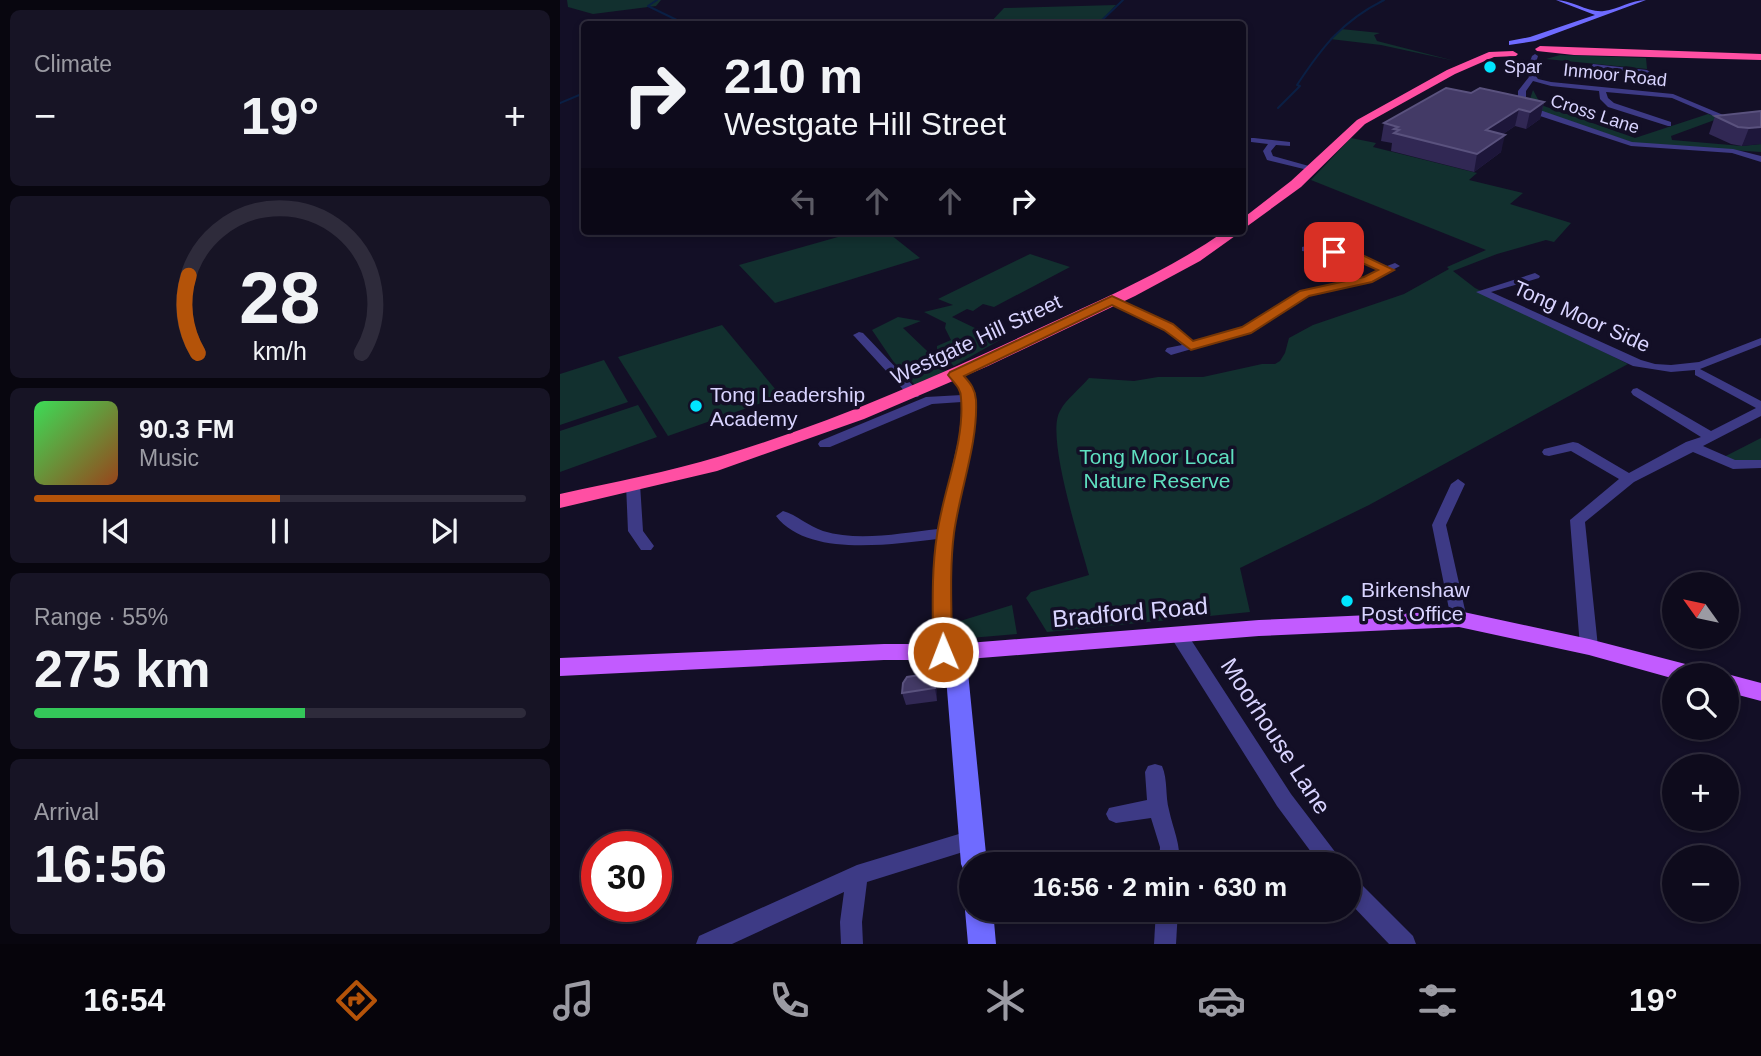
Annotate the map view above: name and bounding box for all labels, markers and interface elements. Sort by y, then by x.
icon: right [609,49,700,140]
text: 210 m [724,49,863,103]
text: Climate [34,51,112,77]
place label: Spar [1504,57,1542,77]
marker: Spar [1482,59,1498,75]
street label: Inmoor Road [1562,60,1668,90]
text: 19° [241,87,319,145]
street label: Cross Lane [1548,90,1642,138]
text: − [34,95,56,137]
text: + [504,95,526,137]
text: Westgate Hill Street [724,106,1006,142]
icon: left [785,182,823,220]
icon: ahead [858,182,896,220]
icon: ahead [931,182,969,220]
icon: right [1004,182,1042,220]
pin [1304,222,1364,282]
icon: arrive [1315,233,1353,271]
text: 28 [240,257,320,338]
street label: Tong Moor Side [1510,276,1654,356]
street label: Westgate Hill Street [887,289,1065,389]
text: km/h [253,336,307,364]
place label: Tong Leadership Academy [710,383,865,430]
marker: Tong Leadership Academy [688,398,704,414]
text: 90.3 FM [139,414,234,444]
text: Music [139,445,199,471]
park label: Tong Moor Local Nature Reserve [1079,445,1235,492]
icon: previous [97,512,135,550]
icon: pause [261,512,299,550]
icon: next [425,512,463,550]
north arrow [1662,572,1740,649]
map controls [1662,572,1739,922]
place label: Birkenshaw Post Office [1361,578,1470,625]
street label: Bradford Road [1051,592,1209,632]
marker: Birkenshaw Post Office [1339,593,1355,609]
text: Range · 55% [34,604,168,630]
position arrow [906,615,980,689]
text: 275 km [34,640,210,698]
street label: Moorhouse Lane [1216,653,1336,819]
button: search [1662,663,1739,740]
button: + [1662,754,1739,831]
text: Arrival [34,799,99,825]
speed limit sign: 30 [581,831,672,922]
text: 16:56 [34,835,167,893]
button: − [1662,845,1739,922]
text: 16:56 · 2 min · 630 m [1033,872,1287,902]
icon: directions [332,976,381,1025]
icon: music [549,976,598,1025]
icon: phone [765,976,814,1025]
icon: climate [981,976,1030,1025]
icon: car [1197,976,1246,1025]
icon: filters [1413,976,1462,1025]
text: 16:54 [84,982,165,1018]
text: 19° [1629,982,1677,1018]

